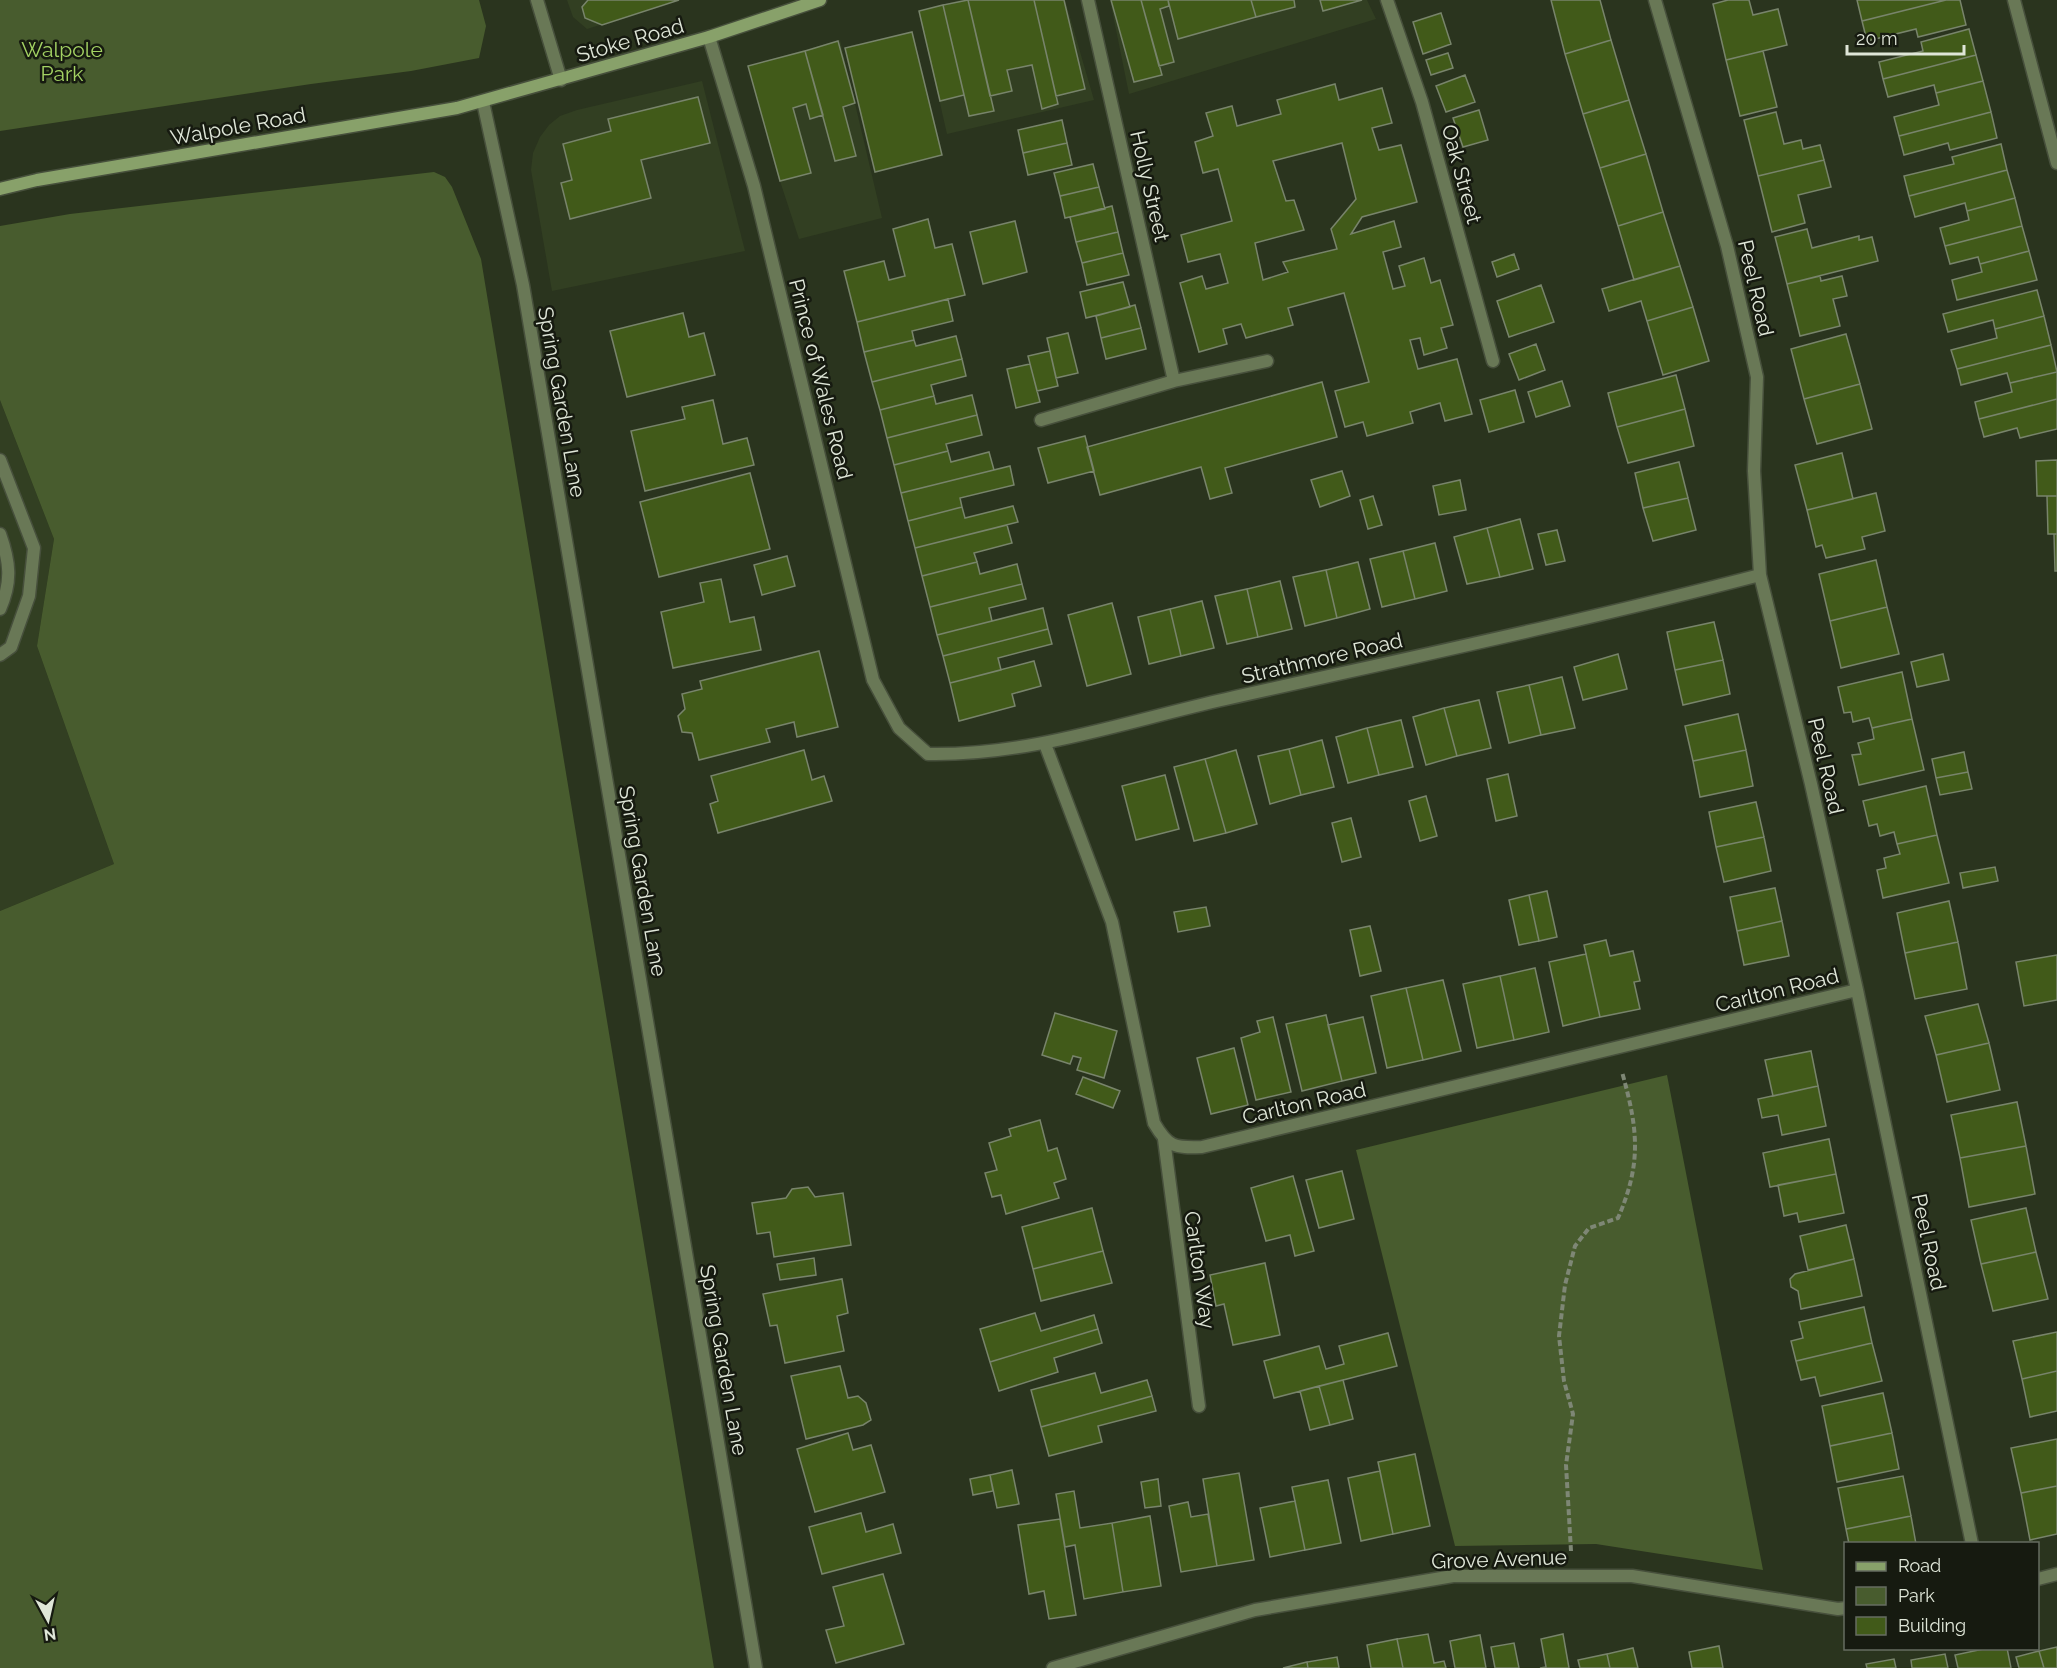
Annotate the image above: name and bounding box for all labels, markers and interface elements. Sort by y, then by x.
street label: Stoke Road [573,13,687,67]
scale bar [1847,18,1964,56]
text: 20 m [1856,28,1898,49]
park label: Walpole Park [21,37,103,86]
street label: Walpole Road [168,102,308,150]
street label: Oak Street [1437,122,1487,226]
street label: Holly Street [1125,128,1175,244]
street label: Peel Road [1733,237,1779,339]
street label: Prince of Wales Road [784,276,858,482]
street label: Spring Garden Lane [533,305,591,499]
street label: Strathmore Road [1239,627,1405,689]
street label: Peel Road [1803,715,1849,817]
street label: Spring Garden Lane [614,784,672,978]
street label: Carlton Road [1713,963,1841,1017]
street label: Carlton Road [1240,1077,1368,1129]
street label: Peel Road [1907,1191,1951,1293]
street label: Carlton Way [1179,1210,1221,1330]
street label: Spring Garden Lane [695,1263,753,1457]
legend [1844,1542,2039,1650]
street label: Grove Avenue [1431,1544,1567,1574]
text: Road [1898,1555,1941,1576]
text: Park [1898,1585,1935,1606]
north arrow [18,1590,78,1650]
text: Building [1898,1615,1966,1636]
text: N [43,1624,57,1645]

